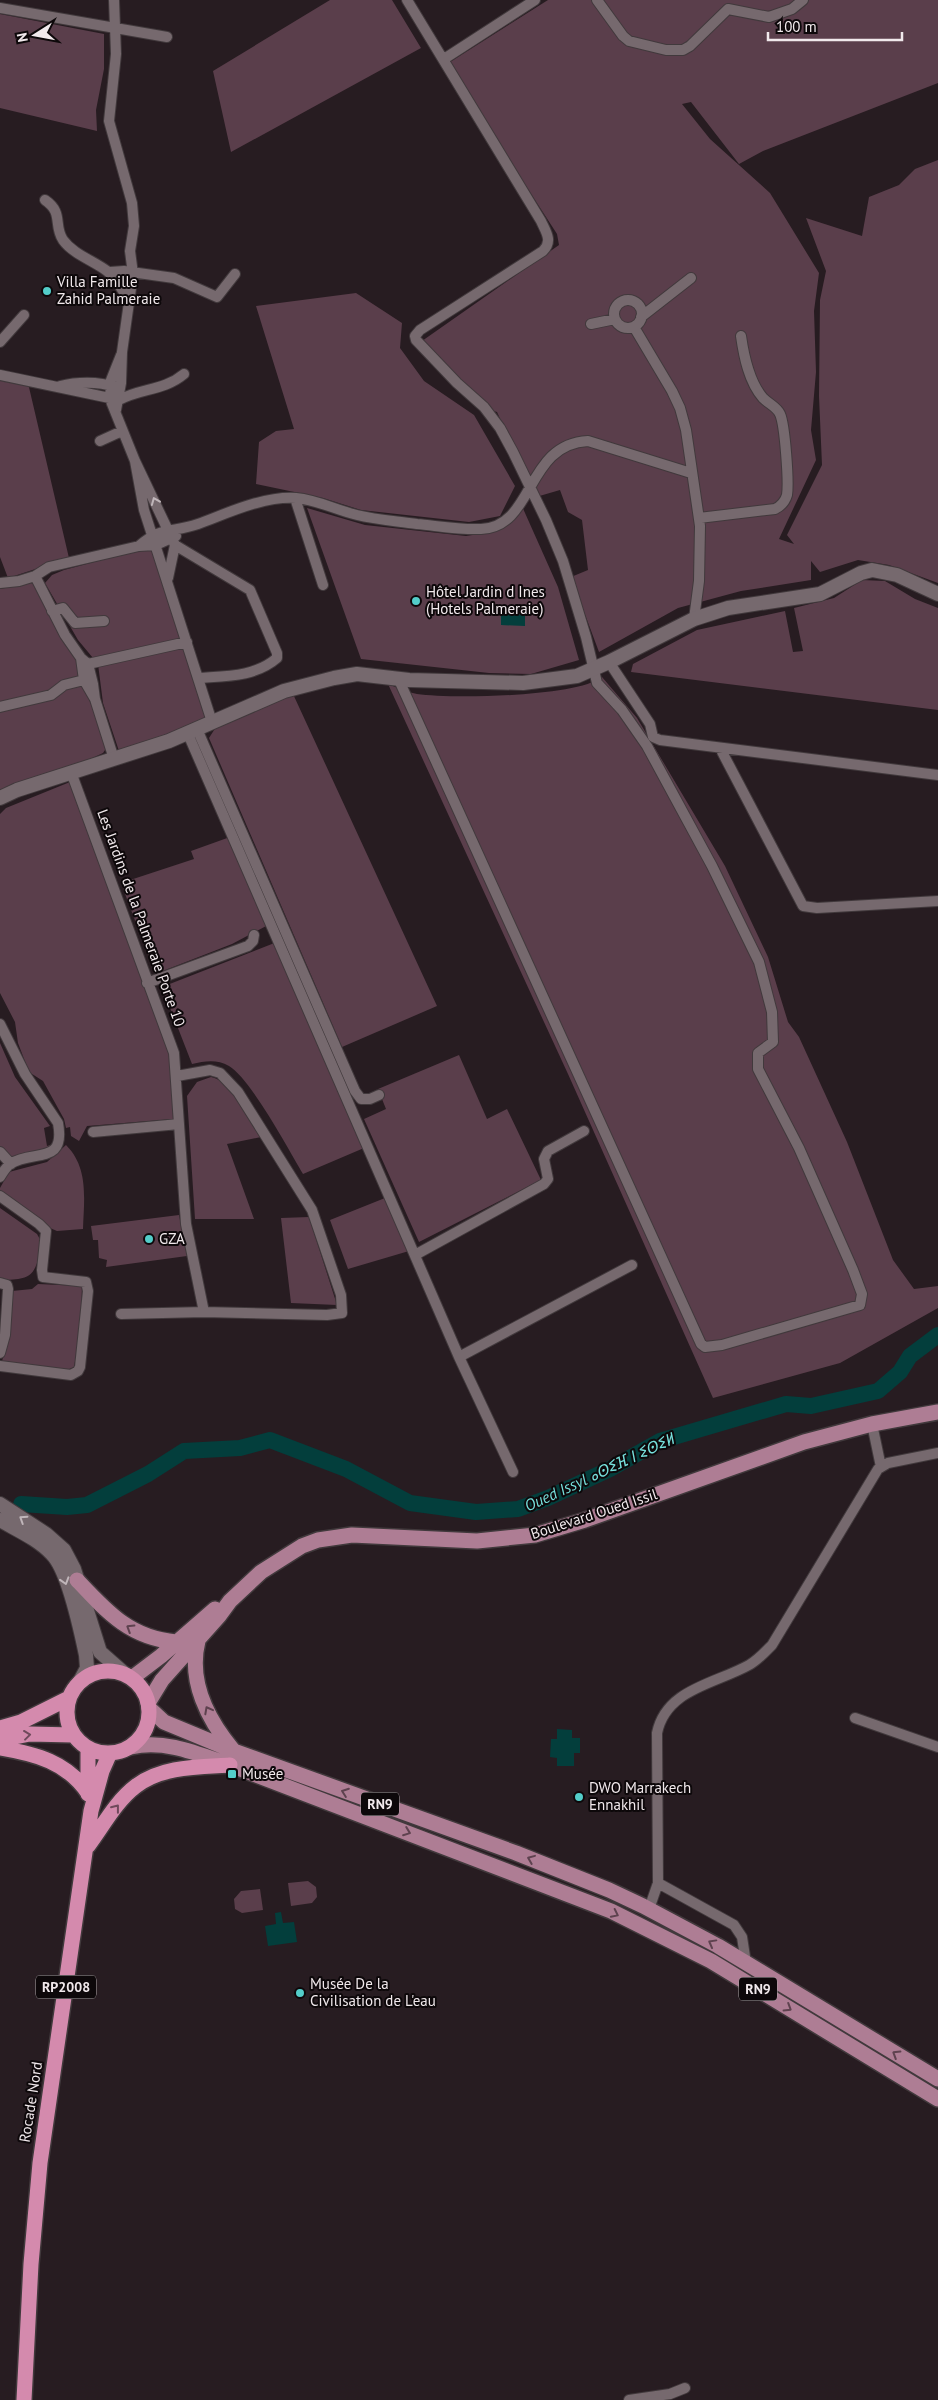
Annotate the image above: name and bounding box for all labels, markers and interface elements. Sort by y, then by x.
north arrow [10,10,60,60]
scale bar [768,10,902,42]
text: 100 m [776,17,817,36]
text: N [13,31,32,44]
place label: Villa Famille Zahid Palmeraie [56,272,160,308]
marker: Villa Famille Zahid Palmeraie [41,285,53,297]
one-way arrow [151,497,161,506]
place label: Hôtel Jardin d Ines (Hotels Palmeraie) [426,582,545,618]
marker: Hôtel Jardin d Ines (Hotels Palmeraie) [410,595,422,607]
street label: Les Jardins de la Palmeraie Porte 10 [93,807,190,1029]
place label: GZA [159,1229,185,1248]
marker: GZA [143,1233,155,1245]
water label: Oued Issyl ⴰⵙⵉⴼ ⵏ ⵉⵙⵉⵍ [521,1428,679,1515]
street label: Boulevard Oued Issil [528,1484,660,1543]
one-way arrow [20,1516,29,1526]
one-way arrow [60,1576,70,1585]
one-way arrow [127,1625,136,1635]
one-way arrow [204,1707,214,1716]
one-way arrow [23,1730,31,1741]
place label: Musée [242,1764,283,1783]
marker: Musée [226,1768,238,1780]
place label: DWO Marrakech Ennakhil [589,1778,691,1814]
one-way arrow [342,1788,350,1798]
marker: DWO Marrakech Ennakhil [573,1791,585,1803]
road number: RN9 [361,1792,399,1816]
one-way arrow [110,1805,118,1814]
one-way arrow [402,1825,411,1836]
one-way arrow [527,1855,536,1866]
one-way arrow [610,1907,619,1918]
one-way arrow [709,1939,718,1949]
place label: Musée De la Civilisation de L'eau [310,1974,436,2010]
road number: RP2008 [36,1975,96,1998]
road number: RN9 [739,1978,777,2000]
marker: Musée De la Civilisation de L'eau [294,1987,306,1999]
one-way arrow [783,2002,792,2011]
one-way arrow [893,2051,902,2060]
street label: Rocade Nord [15,2060,46,2144]

